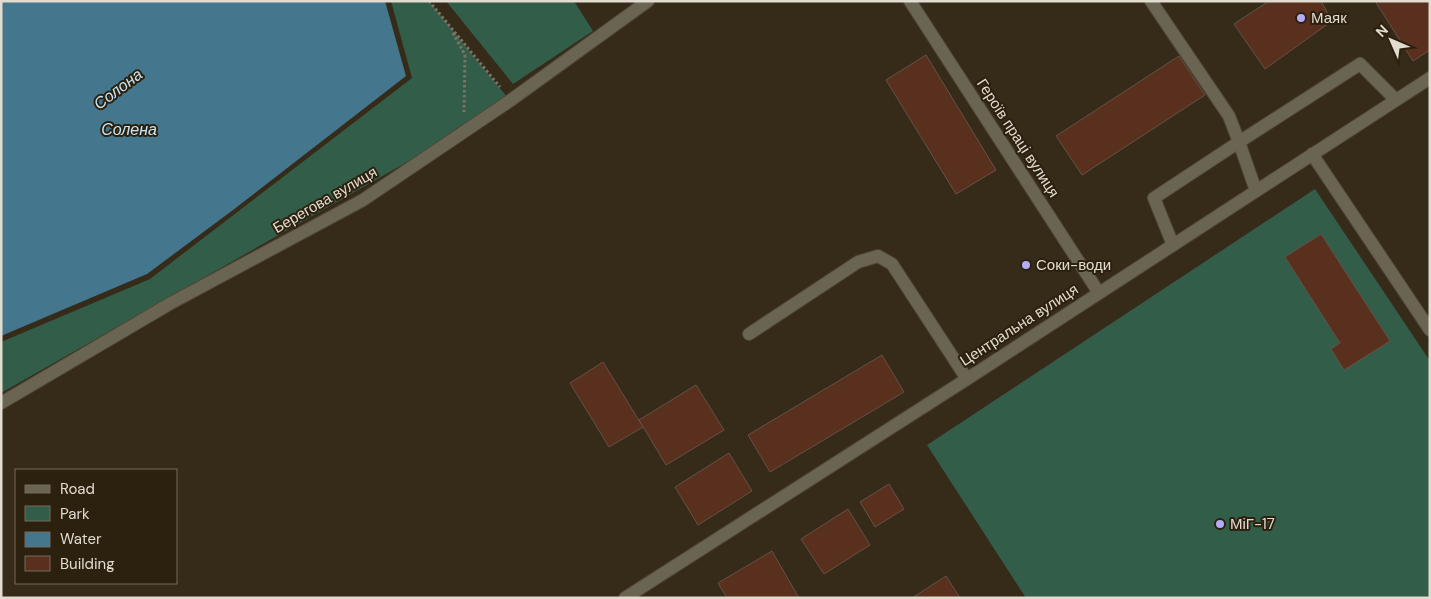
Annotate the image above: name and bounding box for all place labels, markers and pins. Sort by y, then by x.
place label: Маяк [1311,8,1347,28]
marker: Маяк [1295,12,1307,24]
place label: Соки-води [1036,255,1111,275]
marker: Соки-води [1020,259,1032,271]
place label: МіГ-17 [1230,514,1275,534]
marker: МіГ-17 [1214,518,1226,530]

